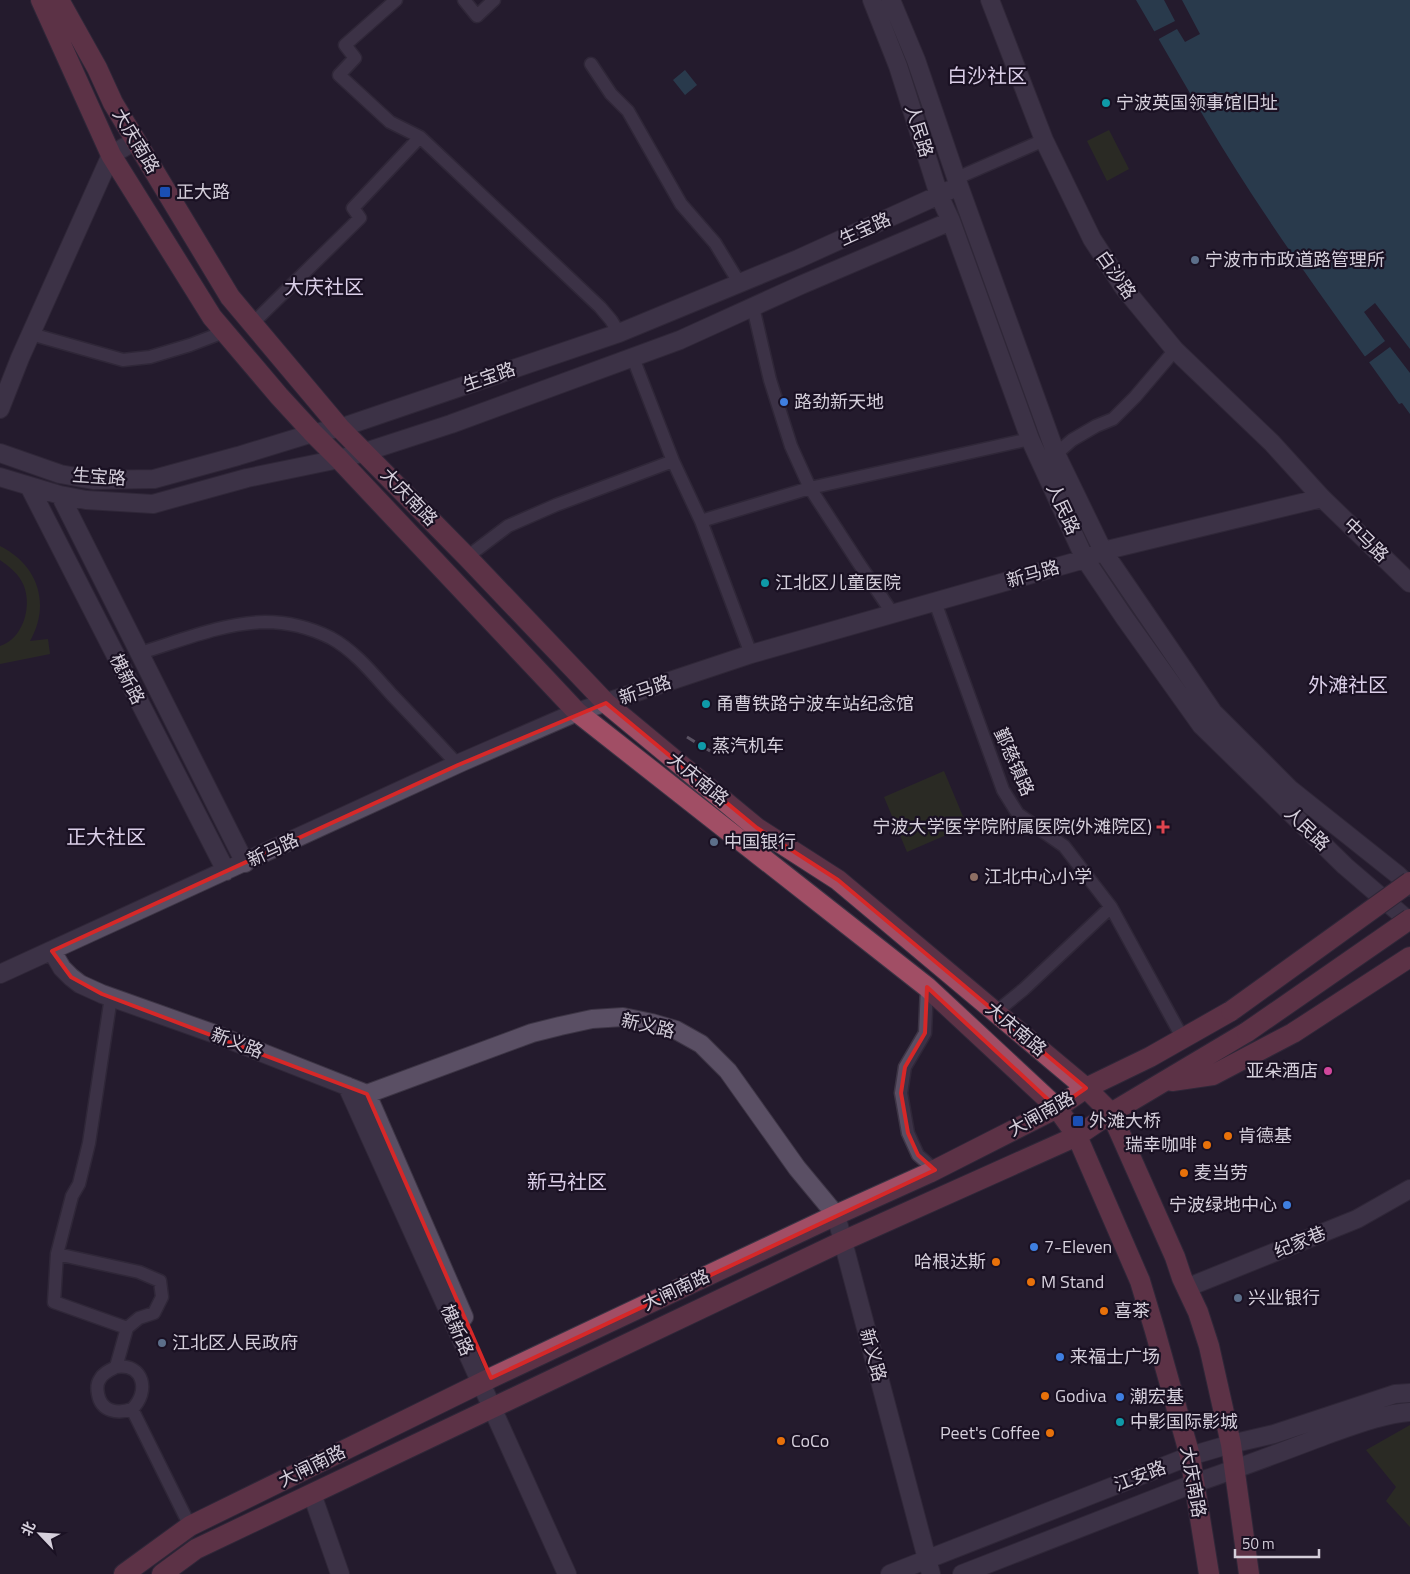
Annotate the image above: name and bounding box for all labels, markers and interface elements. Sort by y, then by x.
district label: 白沙社区 [947,60,1027,91]
place label: 宁波英国领事馆旧址 [1116,89,1278,116]
marker: 宁波英国领事馆旧址 [1100,97,1112,109]
street label: 人民路 [899,101,940,161]
street label: 大庆南路 [106,103,167,179]
place label: 正大路 [176,178,230,205]
marker: 正大路 [158,185,172,199]
street label: 生宝路 [835,205,895,252]
street label: 白沙路 [1090,245,1143,305]
place label: 宁波市市政道路管理所 [1205,246,1385,273]
marker: 宁波市市政道路管理所 [1189,254,1201,266]
district label: 大庆社区 [284,271,364,302]
street label: 生宝路 [459,355,519,398]
place label: 路劲新天地 [794,388,884,415]
marker: 路劲新天地 [778,396,790,408]
street label: 生宝路 [71,461,127,492]
street label: 大庆南路 [375,461,444,532]
street label: 人民路 [1040,479,1087,539]
street label: 中马路 [1338,511,1395,568]
street label: 新马路 [1003,553,1063,594]
place label: 江北区儿童医院 [775,569,901,596]
marker: 江北区儿童医院 [759,577,771,589]
street label: 槐新路 [103,649,152,709]
street label: 新马路 [615,668,675,711]
district label: 外滩社区 [1308,669,1388,700]
place label: 甬曹铁路宁波车站纪念馆 [716,690,914,717]
marker: 甬曹铁路宁波车站纪念馆 [700,698,712,710]
street label: 鄞慈镇路 [987,723,1041,800]
place label: 蒸汽机车 [712,732,784,759]
marker: 蒸汽机车 [696,740,708,752]
street label: 大庆南路 [662,745,735,812]
street label: 人民路 [1279,800,1336,857]
place label: 宁波大学医学院附属医院(外滩院区) [872,813,1152,840]
marker: 宁波大学医学院附属医院(外滩院区) [1156,820,1170,834]
district label: 正大社区 [66,821,146,852]
street label: 新马路 [243,826,303,873]
place label: 中国银行 [724,828,796,855]
marker: 中国银行 [708,836,720,848]
place label: 江北中心小学 [984,863,1092,890]
marker: 江北中心小学 [968,871,980,883]
street label: 大庆南路 [980,995,1053,1062]
street label: 新义路 [619,1006,677,1045]
street label: 新义路 [207,1020,267,1065]
place label: 亚朵酒店 [1246,1057,1318,1084]
marker: 亚朵酒店 [1322,1065,1334,1077]
street label: 大闸南路 [1003,1084,1079,1143]
place label: 外滩大桥 [1089,1107,1161,1134]
marker: 外滩大桥 [1071,1114,1085,1128]
place label: 肯德基 [1238,1122,1292,1149]
marker: 肯德基 [1222,1130,1234,1142]
place label: 瑞幸咖啡 [1125,1131,1197,1158]
marker: 瑞幸咖啡 [1201,1139,1213,1151]
place label: 麦当劳 [1194,1159,1248,1186]
district label: 新马社区 [527,1166,607,1197]
marker: 麦当劳 [1178,1167,1190,1179]
place label: 宁波绿地中心 [1169,1191,1277,1218]
marker: 宁波绿地中心 [1281,1199,1293,1211]
street label: 纪家巷 [1270,1219,1330,1264]
place label: 7-Eleven [1044,1233,1112,1260]
marker: 7-Eleven [1028,1241,1040,1253]
place label: 哈根达斯 [914,1248,986,1275]
marker: 哈根达斯 [990,1256,1002,1268]
street label: 大闸南路 [637,1262,714,1317]
place label: M Stand [1041,1268,1104,1295]
marker: M Stand [1025,1276,1037,1288]
place label: 兴业银行 [1248,1284,1320,1311]
marker: 兴业银行 [1232,1292,1244,1304]
place label: 喜茶 [1114,1297,1150,1324]
street label: 槐新路 [434,1300,481,1360]
marker: 喜茶 [1098,1305,1110,1317]
street label: 新义路 [853,1325,894,1384]
place label: 江北区人民政府 [172,1329,298,1356]
marker: 江北区人民政府 [156,1337,168,1349]
place label: 来福士广场 [1070,1343,1160,1370]
marker: 来福士广场 [1054,1351,1066,1363]
place label: Godiva [1055,1382,1107,1409]
place label: 潮宏基 [1130,1383,1184,1410]
marker: Godiva [1039,1390,1051,1402]
marker: 潮宏基 [1114,1391,1126,1403]
place label: 中影国际影城 [1130,1408,1238,1435]
marker: 中影国际影城 [1114,1416,1126,1428]
place label: Peet's Coffee [940,1419,1040,1446]
place label: CoCo [791,1427,829,1454]
marker: Peet's Coffee [1044,1427,1056,1439]
marker: CoCo [775,1435,787,1447]
street label: 大闸南路 [274,1438,350,1493]
street label: 大庆南路 [1174,1444,1213,1520]
street label: 江安路 [1110,1453,1170,1498]
north arrow [15,1509,65,1559]
text: 北 [15,1518,40,1539]
scale bar [1235,1526,1319,1558]
text: 50 m [1242,1532,1275,1555]

